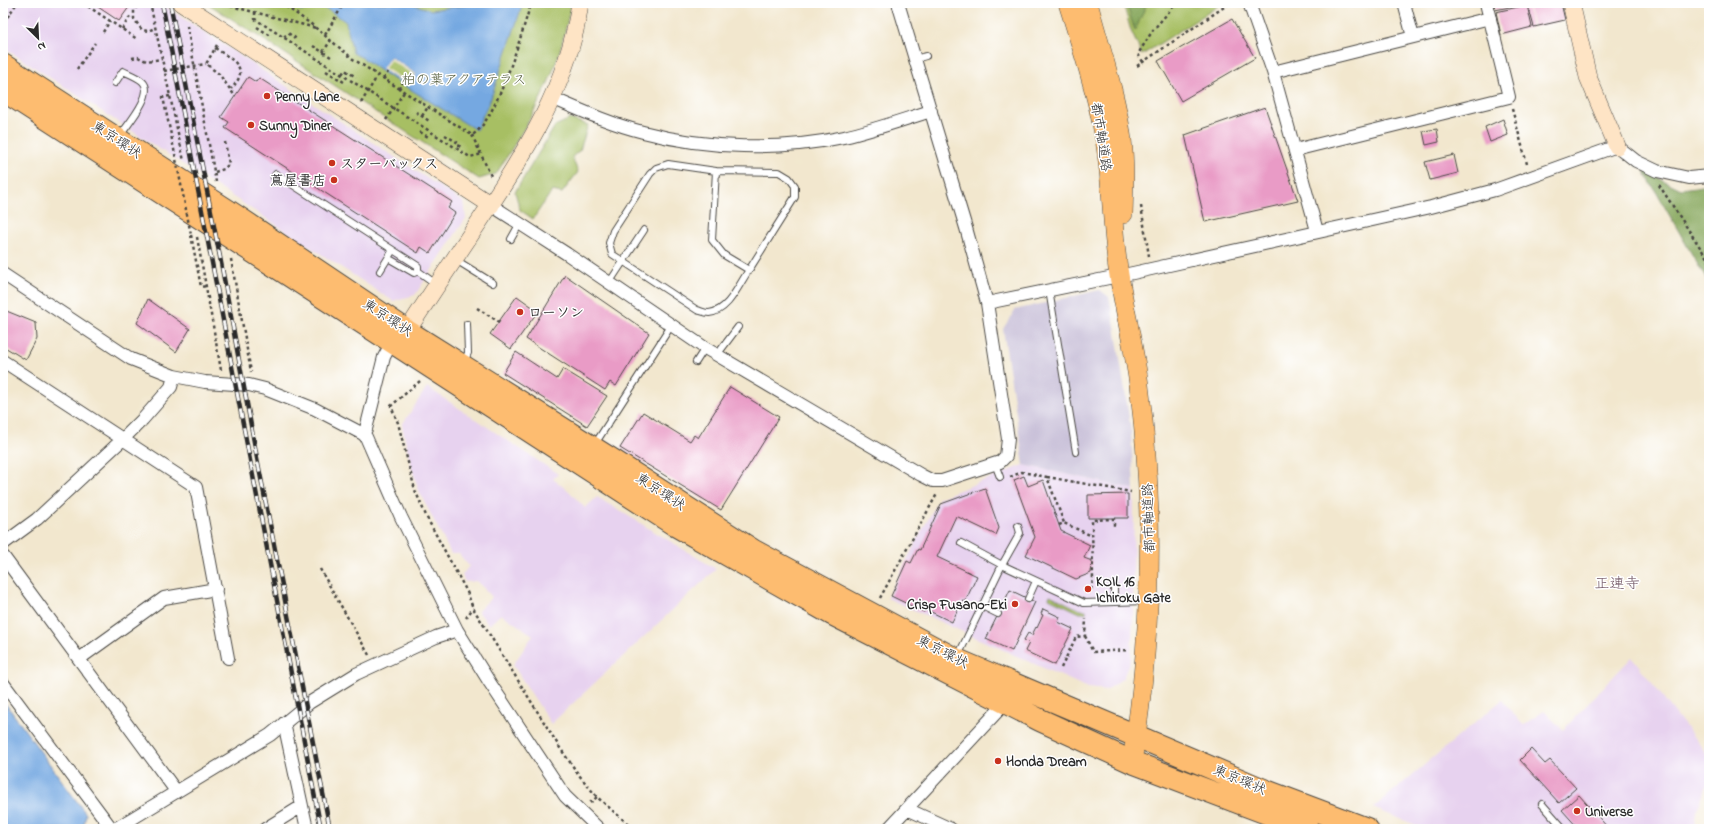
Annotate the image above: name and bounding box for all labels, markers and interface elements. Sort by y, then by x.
north arrow [18,18,58,58]
text: N [35,37,48,55]
park label: 柏の葉アクアテラス [402,70,526,91]
place label: Penny Lane [275,87,340,110]
marker: Penny Lane [262,91,272,101]
street label: 都市軸道路 [1085,101,1116,173]
street label: 東京環状 [87,116,145,164]
place label: Sunny Diner [259,116,332,139]
marker: Sunny Diner [246,120,256,130]
place label: スターバックス [340,154,438,175]
marker: スターバックス [327,158,337,168]
place label: 蔦屋書店 [270,171,326,192]
marker: 蔦屋書店 [329,175,339,185]
street label: 東京環状 [358,294,416,342]
place label: ローソン [528,303,584,324]
marker: ローソン [515,307,525,317]
street label: 東京環状 [631,468,689,516]
street label: 都市軸道路 [1138,483,1161,553]
place label: KOIL 16 Ichiroku Gate [1096,572,1172,609]
district label: 正連寺 [1594,573,1640,595]
marker: KOIL 16 Ichiroku Gate [1083,584,1093,594]
place label: Crisp Fusano-Eki [907,595,1007,616]
marker: Crisp Fusano-Eki [1010,599,1020,609]
street label: 東京環状 [913,630,972,674]
place label: Honda Dream [1006,752,1087,773]
marker: Honda Dream [993,756,1003,766]
street label: 東京環状 [1210,760,1269,801]
place label: Universe [1585,802,1634,823]
marker: Universe [1572,806,1582,816]

